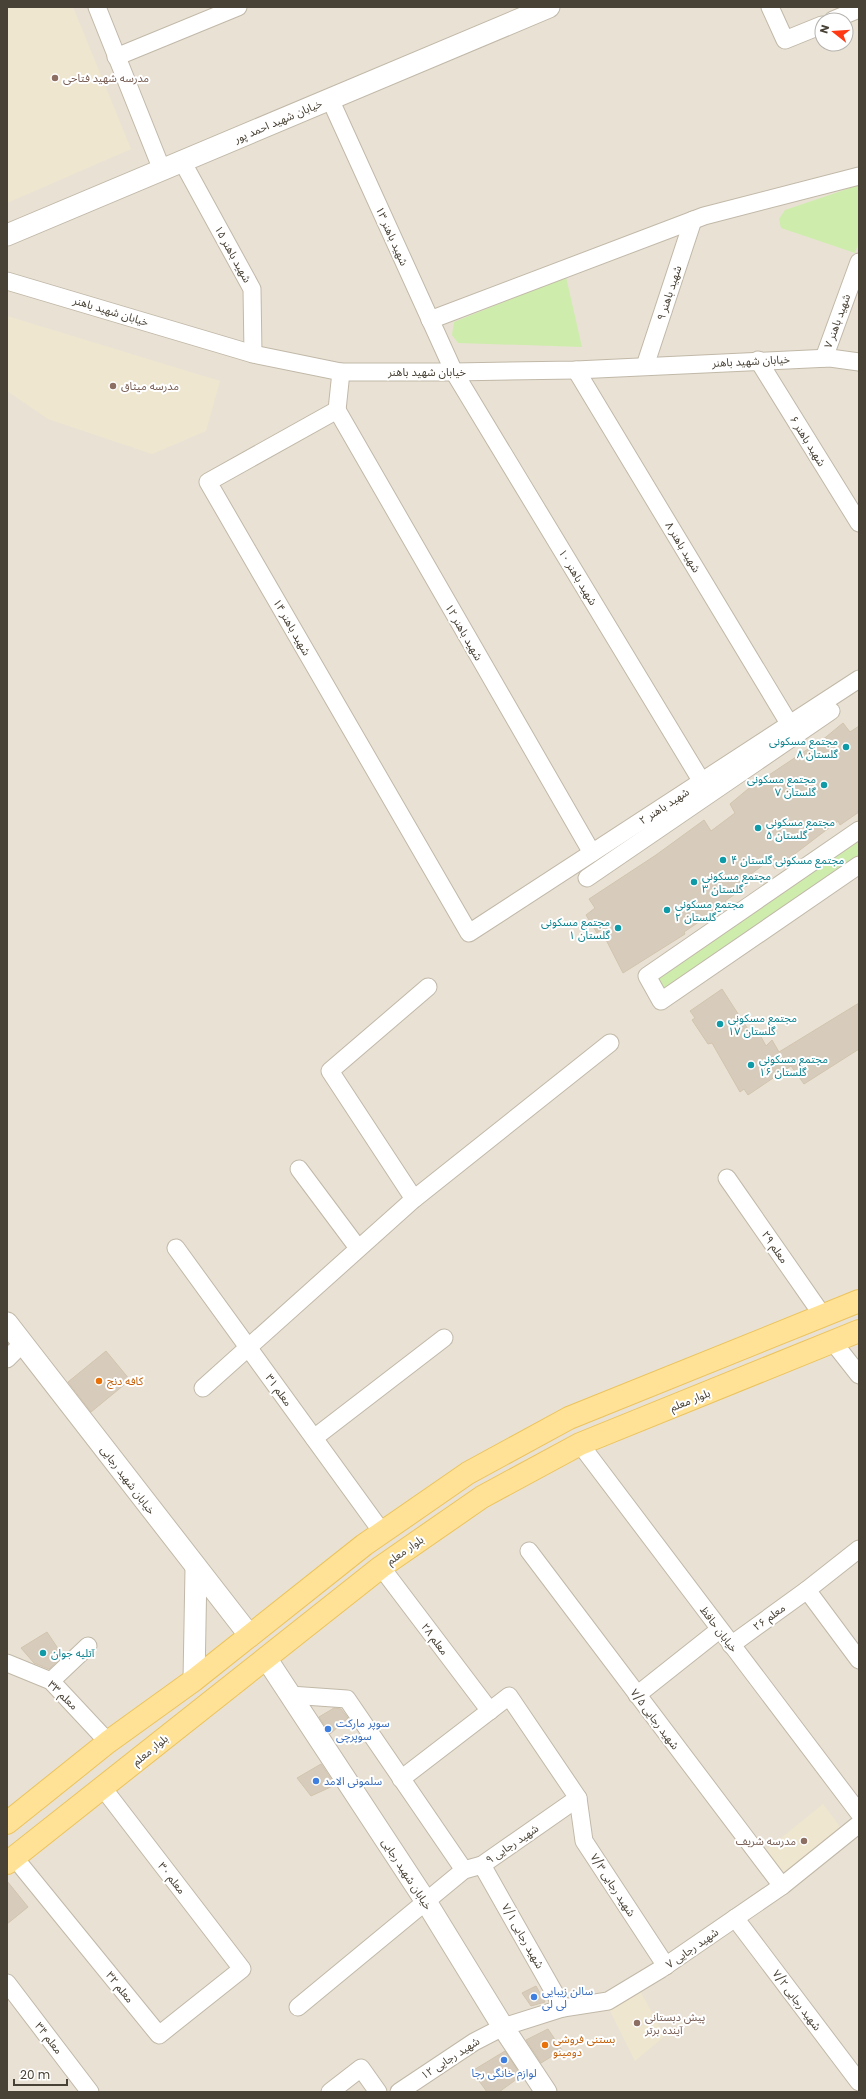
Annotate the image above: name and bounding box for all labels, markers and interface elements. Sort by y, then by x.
north arrow [814,12,854,52]
text: N [816,23,833,35]
place label: مدرسه شهید فتاحی [63,70,149,86]
marker: مدرسه شهید فتاحی [50,73,60,83]
street label: خیابان شهید احمد پور [231,95,325,147]
street label: شهید باهنر ۱۳ [372,204,412,268]
street label: شهید باهنر ۱۵ [211,222,256,286]
street label: شهید باهنر ۹ [653,263,686,323]
street label: شهید باهنر ۷ [820,291,854,350]
street label: خیابان شهید باهنر [70,292,151,330]
street label: خیابان شهید باهنر [711,351,791,371]
street label: خیابان شهید باهنر [387,364,467,380]
place label: مدرسه میثاق [121,378,179,394]
marker: مدرسه میثاق [108,381,118,391]
street label: شهید باهنر ۶ [786,413,830,470]
street label: شهید باهنر ۸ [661,518,705,576]
street label: شهید باهنر ۱۰ [555,546,601,609]
street label: شهید باهنر ۱۴ [269,596,315,659]
street label: شهید باهنر ۱۲ [441,601,487,664]
place label: مجتمع مسکونی گلستان ۸ [769,733,838,762]
marker: مجتمع مسکونی گلستان ۸ [841,742,851,752]
place label: مجتمع مسکونی گلستان ۷ [747,771,816,800]
marker: مجتمع مسکونی گلستان ۷ [819,780,829,790]
street label: شهید باهنر ۲ [636,784,693,828]
place label: مجتمع مسکونی گلستان ۵ [766,814,835,843]
marker: مجتمع مسکونی گلستان ۵ [753,823,763,833]
place label: مجتمع مسکونی گلستان ۴ [731,852,844,868]
marker: مجتمع مسکونی گلستان ۴ [718,855,728,865]
place label: مجتمع مسکونی گلستان ۳ [702,868,771,897]
marker: مجتمع مسکونی گلستان ۳ [689,877,699,887]
place label: مجتمع مسکونی گلستان ۲ [675,896,744,925]
marker: مجتمع مسکونی گلستان ۲ [662,905,672,915]
place label: مجتمع مسکونی گلستان ۱ [541,914,610,943]
marker: مجتمع مسکونی گلستان ۱ [613,923,623,933]
place label: مجتمع مسکونی گلستان ۱۷ [728,1010,797,1039]
marker: مجتمع مسکونی گلستان ۱۷ [715,1019,725,1029]
place label: مجتمع مسکونی گلستان ۱۶ [759,1051,828,1080]
marker: مجتمع مسکونی گلستان ۱۶ [746,1060,756,1070]
street label: معلم ۲۹ [757,1227,792,1267]
street label: معلم ۳۱ [261,1371,296,1410]
place label: کافه دنج [107,1373,144,1389]
marker: کافه دنج [94,1376,104,1386]
street label: بلوار معلم [668,1385,713,1416]
street label: خیابان شهید رجایی [97,1442,159,1518]
street label: بلوار معلم [383,1531,427,1569]
street label: معلم ۲۶ [750,1600,789,1635]
street label: خیابان حافظ [696,1603,742,1656]
street label: معلم ۲۸ [417,1620,453,1659]
place label: آتلیه جوان [51,1645,95,1661]
marker: آتلیه جوان [38,1648,48,1658]
street label: معلم ۳۳ [44,1677,82,1714]
street label: شهید رجایی ۷/۵ [627,1685,683,1753]
place label: سوپر مارکت سوپرچی [336,1715,390,1744]
marker: سوپر مارکت سوپرچی [323,1724,333,1734]
street label: بلوار معلم [129,1731,172,1770]
place label: سلمونی الامد [324,1773,382,1789]
marker: سلمونی الامد [311,1776,321,1786]
street label: شهید رجایی ۹ [482,1820,542,1868]
place label: مدرسه شریف [736,1833,796,1849]
street label: خیابان شهید رجایی [378,1835,436,1913]
marker: مدرسه شریف [799,1836,809,1846]
street label: شهید رجایی ۷/۳ [587,1850,640,1920]
street label: معلم ۳۰ [154,1859,190,1898]
street label: شهید رجایی ۷/۱ [498,1901,548,1972]
street label: شهید رجایی ۷ [662,1924,722,1972]
street label: شهید رجایی ۷/۲ [769,1966,825,2034]
street label: معلم ۳۲ [102,1968,138,2007]
place label: سالن زیبایی لی لی [542,1983,593,2012]
marker: سالن زیبایی لی لی [529,1992,539,2002]
place label: پیش دبستانی آینده برتر [644,2009,705,2038]
marker: پیش دبستانی آینده برتر [632,2018,642,2028]
street label: معلم ۳۴ [31,2019,67,2058]
place label: بستنی فروشی دومینو [553,2031,615,2060]
street label: شهید رجایی ۱۲ [417,2033,483,2083]
marker: بستنی فروشی دومینو [540,2040,550,2050]
marker: لوازم خانگی رجا [499,2055,509,2065]
scale bar [14,2061,67,2087]
place label: لوازم خانگی رجا [471,2065,537,2081]
text: 20 m [20,2066,50,2083]

